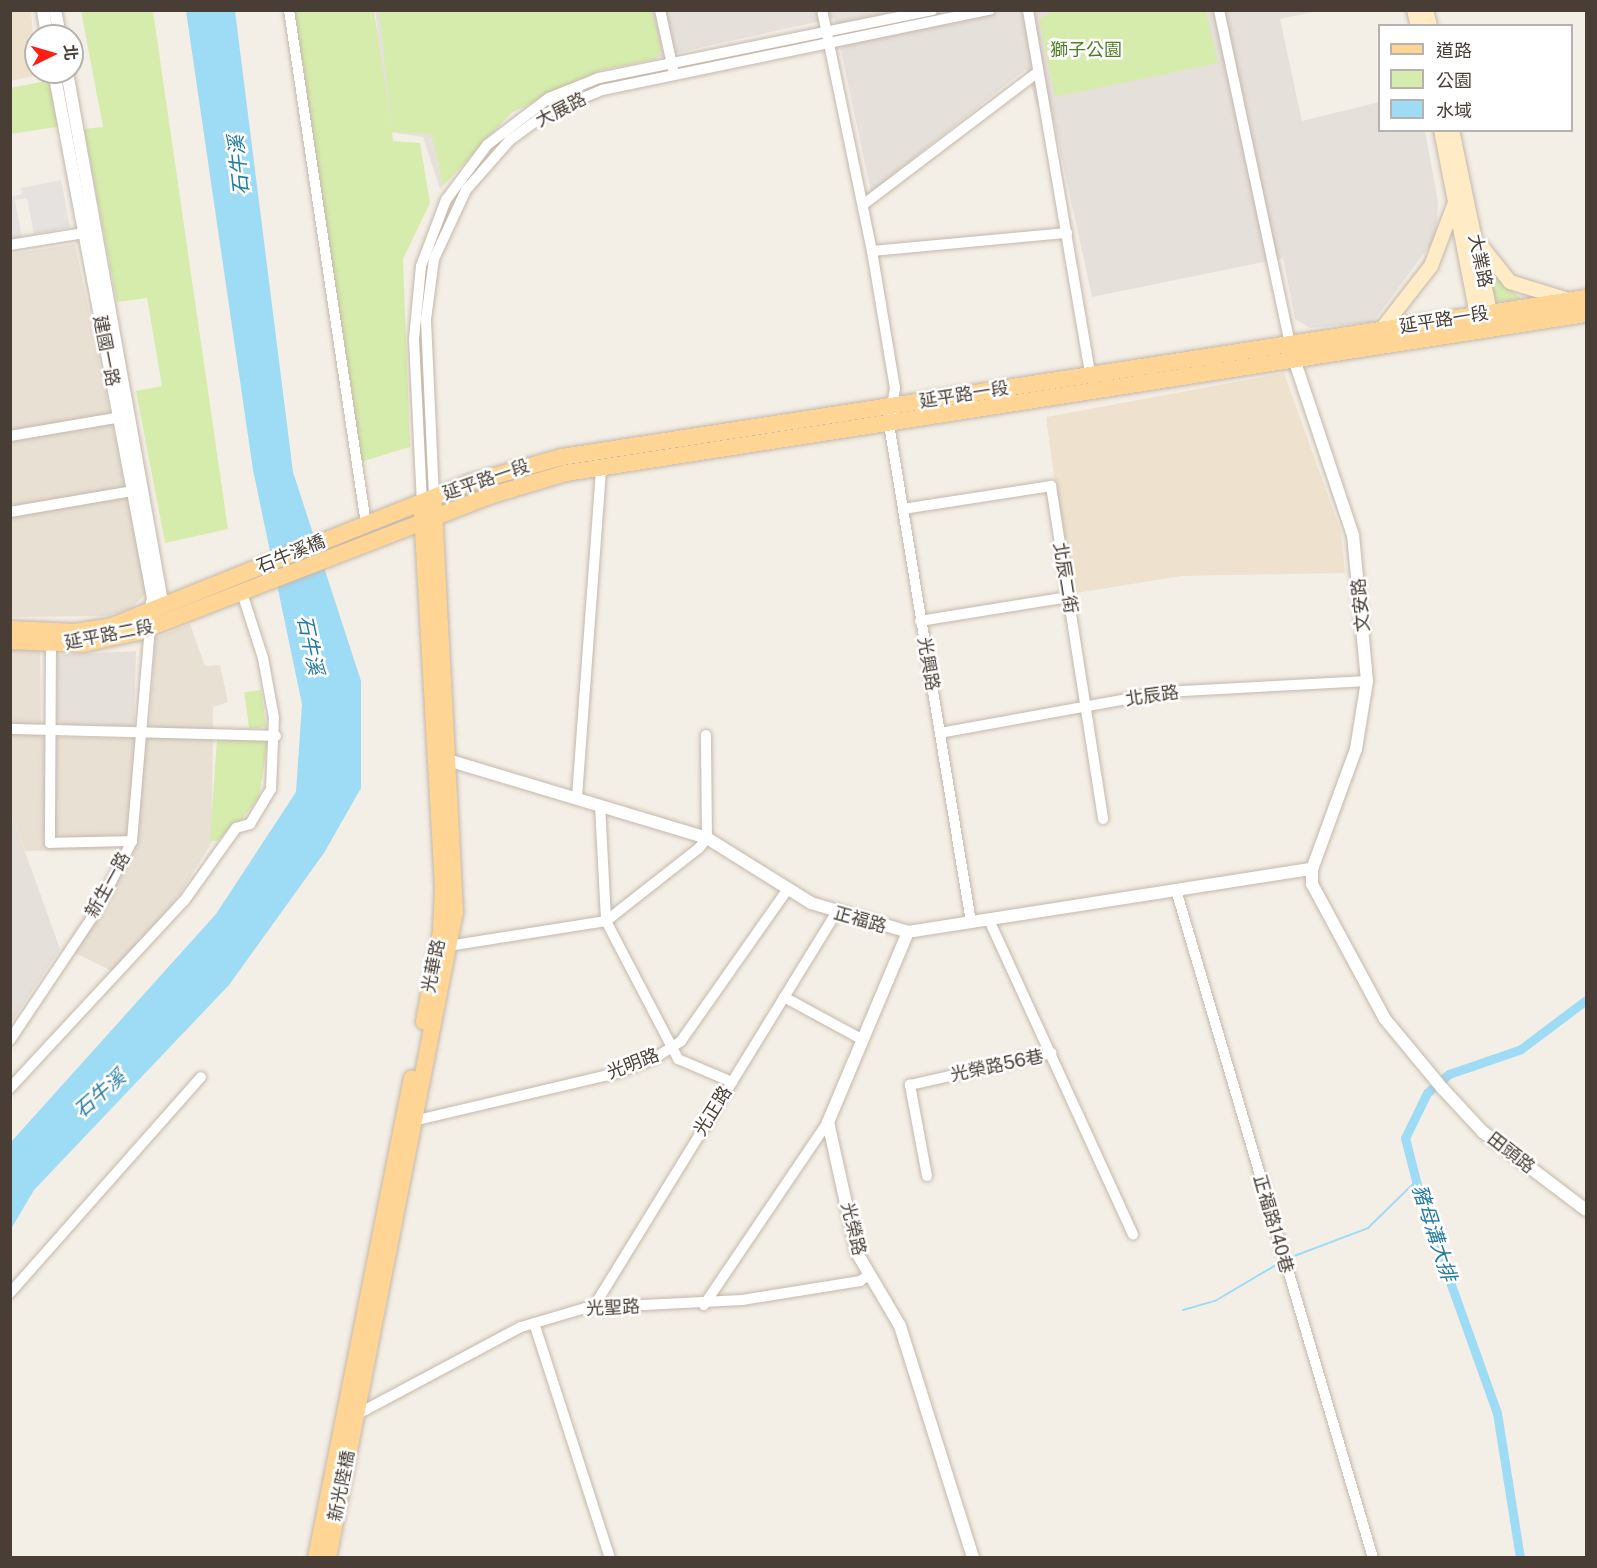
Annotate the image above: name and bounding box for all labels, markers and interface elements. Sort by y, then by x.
north arrow [24,24,84,84]
legend [1378,24,1573,132]
park label: 獅子公園 [1050,39,1122,61]
text: 道路 [1436,40,1472,61]
text: 北 [60,44,81,61]
text: 公園 [1436,70,1472,91]
street label: 大展路 [532,88,590,132]
text: 水域 [1436,100,1472,121]
water label: 石牛溪 [224,134,254,196]
street label: 大業路 [1464,232,1496,290]
street label: 延平路一段 [1398,302,1490,338]
street label: 建國一路 [89,314,123,388]
street label: 延平路一段 [918,377,1010,413]
street label: 延平路一段 [440,455,532,505]
street label: 石牛溪橋 [254,531,328,577]
street label: 北辰二街 [1049,541,1081,615]
street label: 文安路 [1348,577,1374,633]
water label: 石牛溪 [292,613,328,677]
street label: 延平路二段 [63,616,155,654]
street label: 光興路 [913,636,943,692]
street label: 北辰路 [1124,682,1180,710]
street label: 新生一路 [81,848,135,922]
street label: 正福路 [831,902,889,938]
street label: 光華路 [418,937,450,995]
street label: 光明路 [604,1044,662,1084]
street label: 光榮路56巷 [948,1046,1046,1086]
water label: 石牛溪 [69,1065,131,1123]
street label: 光正路 [690,1082,736,1140]
street label: 田頭路 [1483,1128,1539,1178]
street label: 正福路140巷 [1249,1172,1297,1276]
water label: 豬母溝大排 [1407,1182,1461,1284]
street label: 光榮路 [836,1200,870,1258]
street label: 光聖路 [585,1296,641,1320]
street label: 新光陸橋 [325,1449,359,1523]

